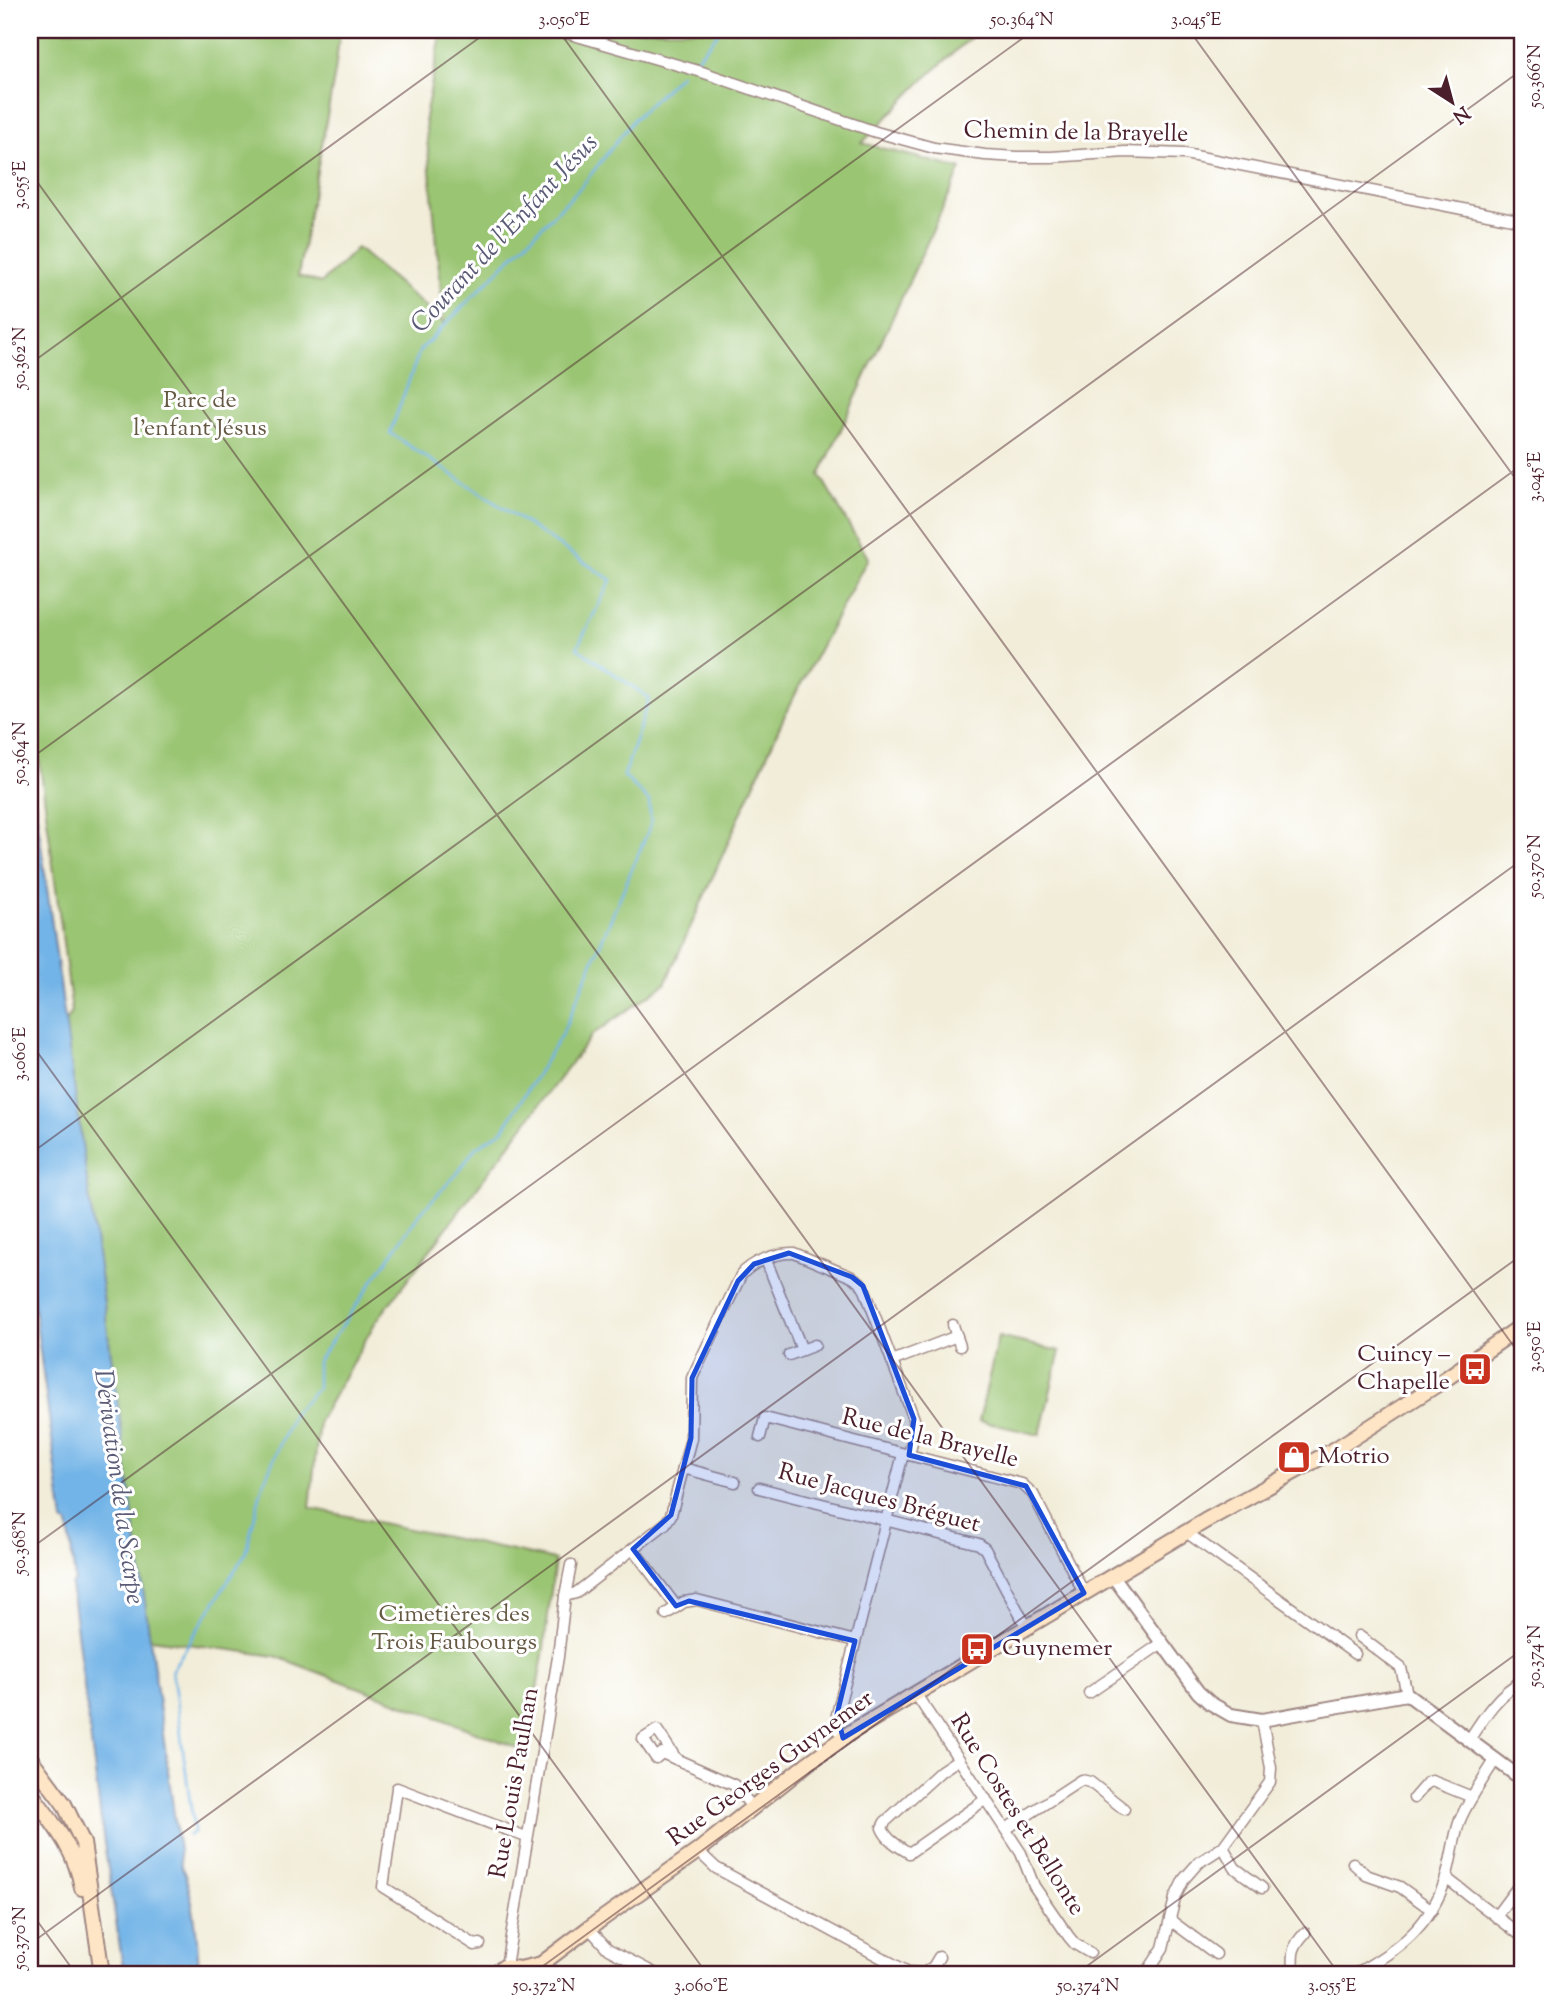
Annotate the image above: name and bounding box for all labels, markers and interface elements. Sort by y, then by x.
text: 3.050°E [538,8,590,34]
text: 50.364°N [989,8,1054,34]
text: 3.045°E [1171,8,1221,34]
text: 50.366°N [1523,44,1549,109]
north arrow [1416,66,1486,136]
text: N [1446,98,1475,129]
street label: Chemin de la Brayelle [963,114,1189,152]
water label: Courant de l'Enfant Jésus [403,126,607,342]
text: 3.055°E [8,160,34,209]
text: 50.362°N [8,327,34,390]
park label: Parc de l'enfant Jésus [133,384,267,446]
text: 3.045°E [1523,452,1549,502]
text: 50.364°N [8,721,34,786]
text: 50.370°N [1523,834,1549,899]
text: 3.060°E [8,1027,34,1081]
text: 3.050°E [1523,1321,1549,1373]
place label: Cuincy – Chapelle [1357,1338,1450,1400]
bus stop icon: Cuincy – Chapelle [1456,1350,1494,1388]
water label: Dérivation de la Scarpe [83,1367,153,1607]
street label: Rue de la Brayelle [838,1401,1022,1477]
shop icon: Motrio [1275,1438,1313,1476]
place label: Motrio [1318,1440,1390,1474]
street label: Rue Jacques Bréguet [774,1456,984,1542]
text: 50.368°N [8,1511,34,1576]
park label: Cimetières des Trois Faubourgs [371,1598,537,1660]
text: 50.374°N [1523,1625,1549,1688]
bus stop icon: Guynemer [958,1630,996,1668]
place label: Guynemer [1002,1632,1112,1666]
street label: Rue Georges Guynemer [661,1683,881,1855]
street label: Rue Louis Paulhan [481,1685,549,1881]
street label: Rue Costes et Bellonte [941,1708,1093,1922]
text: 50.370°N [8,1906,34,1971]
text: 50.372°N [512,1974,575,2000]
text: 3.060°E [674,1974,728,2000]
text: 50.374°N [1056,1974,1119,2000]
text: 3.055°E [1308,1974,1357,2000]

